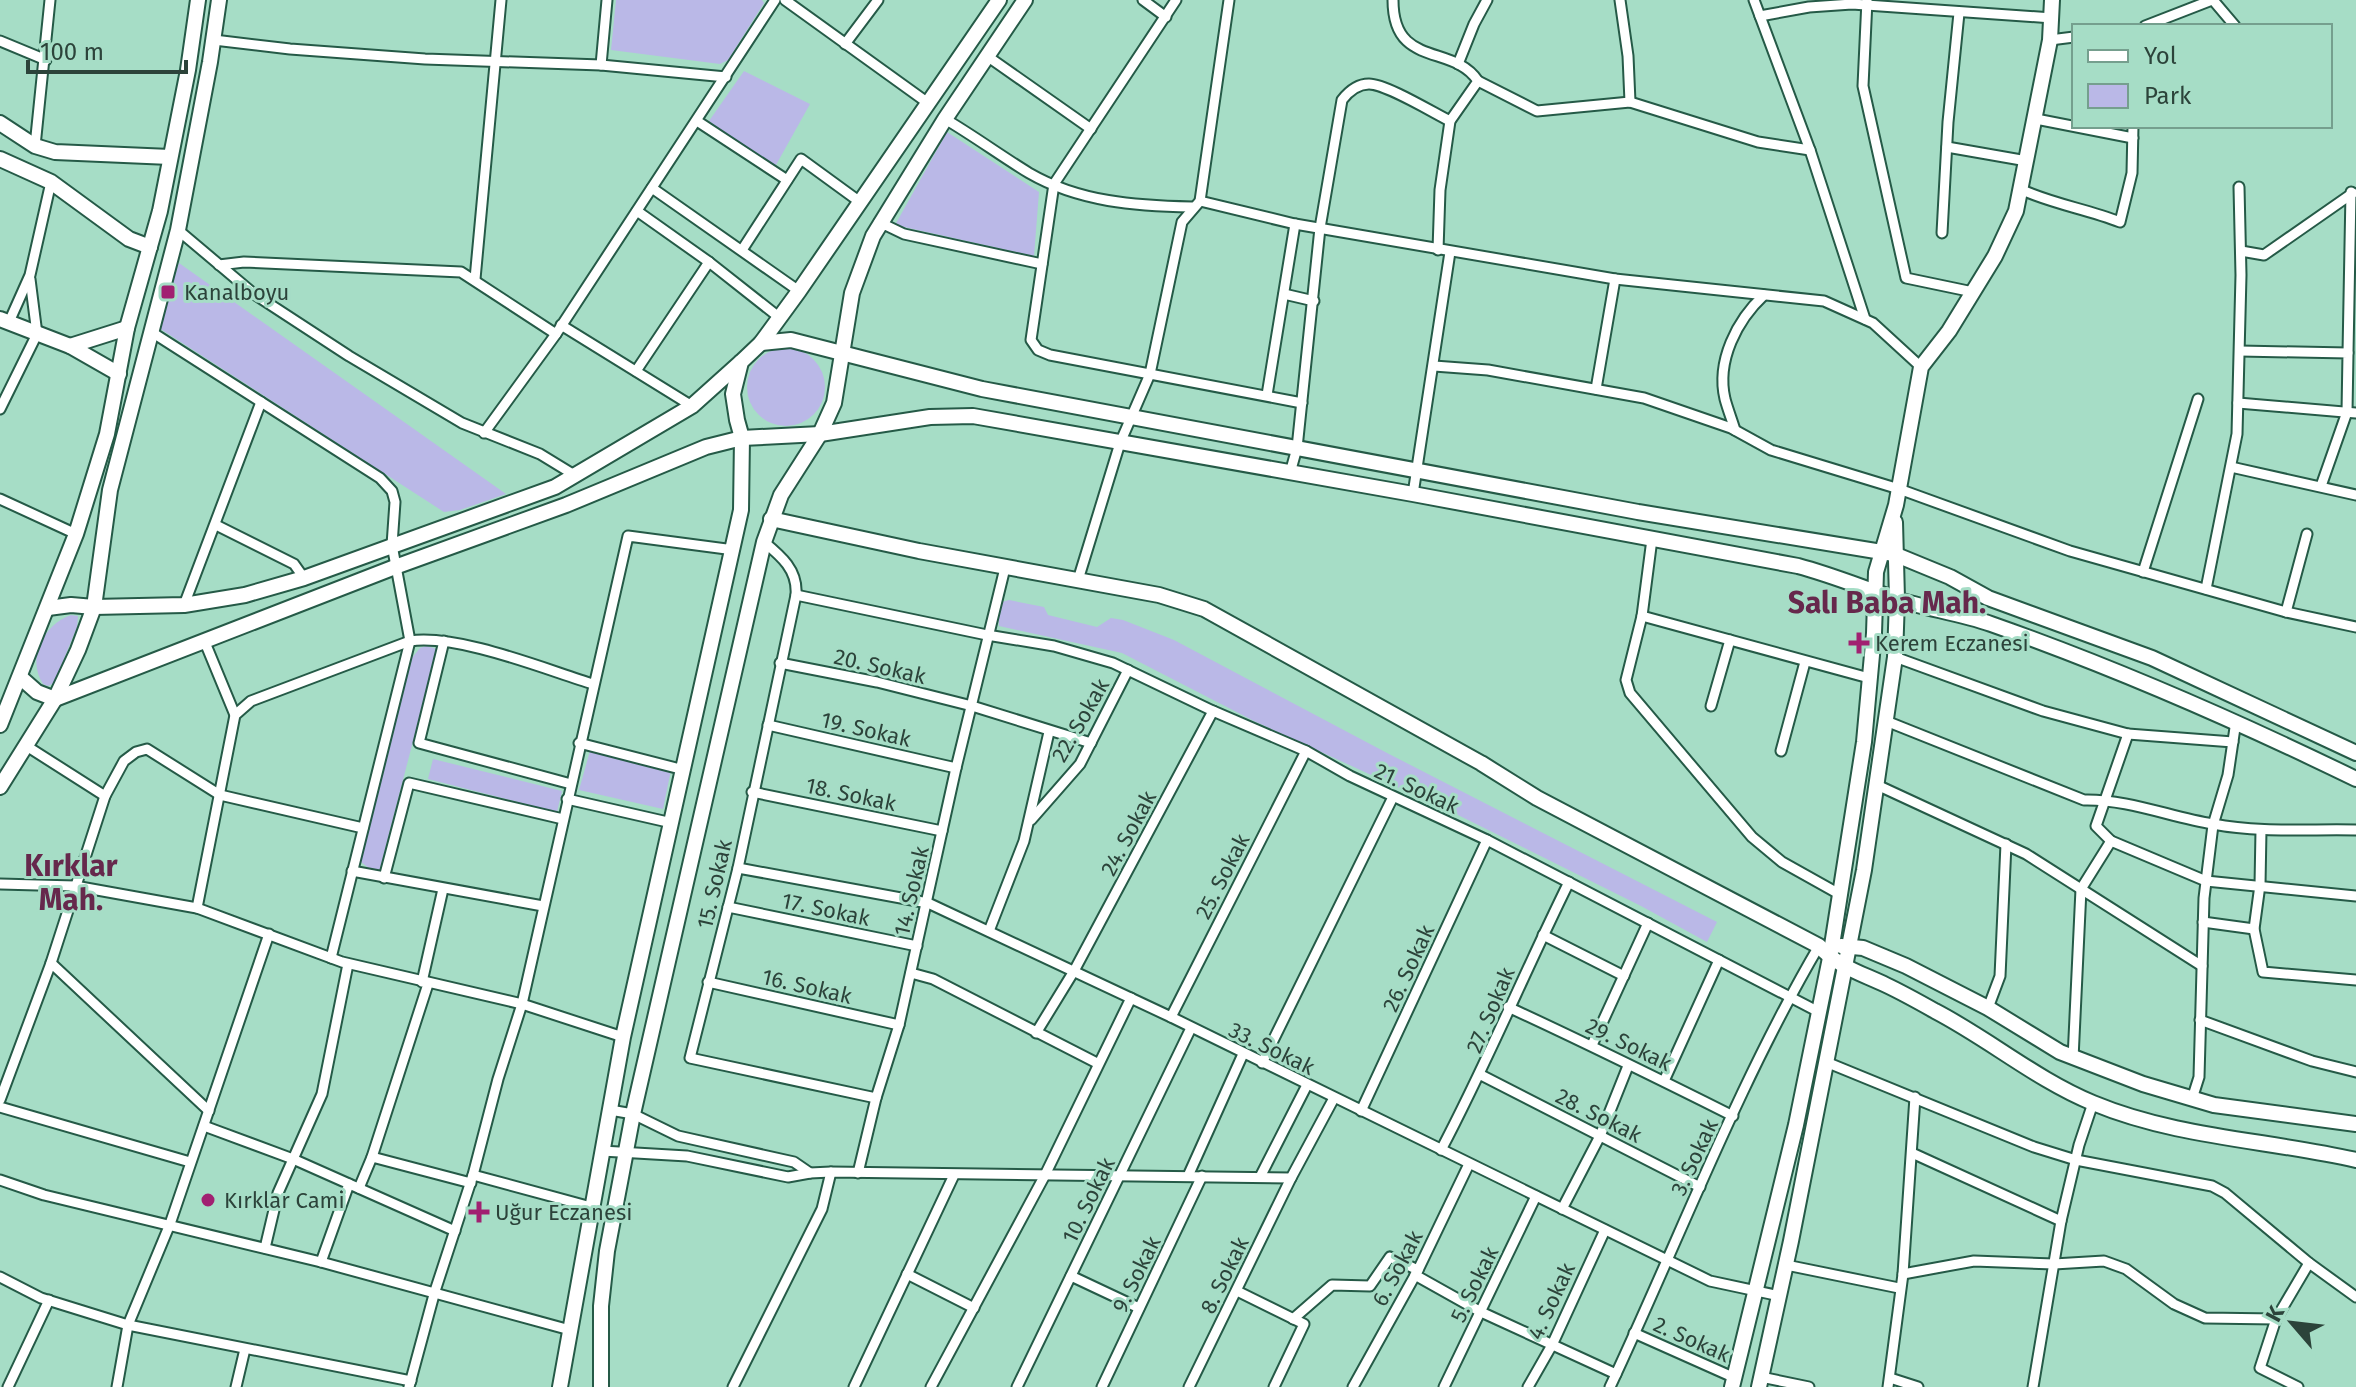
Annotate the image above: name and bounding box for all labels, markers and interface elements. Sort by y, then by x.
scale bar [28,24,186,74]
legend [2072,24,2332,128]
text: 100 m [40,38,104,66]
text: Yol [2144,42,2177,70]
text: Park [2144,82,2192,110]
place label: Kanalboyu [184,279,289,306]
marker: Kanalboyu [159,283,177,301]
district label: Salı Baba Mah. [1788,585,1986,621]
place label: Kerem Eczanesi [1875,630,2029,657]
marker: Kerem Eczanesi [1850,634,1868,652]
street label: 20. Sokak [831,643,929,690]
street label: 22. Sokak [1046,673,1115,767]
street label: 19. Sokak [818,706,914,753]
street label: 21. Sokak [1370,757,1464,820]
street label: 18. Sokak [803,772,899,817]
street label: 24. Sokak [1095,786,1162,880]
street label: 25. Sokak [1190,828,1256,923]
street label: 15. Sokak [691,836,738,931]
street label: 14. Sokak [888,843,935,939]
district label: Kırklar Mah. [24,848,119,918]
street label: 17. Sokak [779,887,873,932]
street label: 26. Sokak [1377,920,1441,1016]
street label: 16. Sokak [759,963,855,1010]
street label: 27. Sokak [1460,963,1521,1057]
street label: 29. Sokak [1581,1012,1677,1077]
street label: 33. Sokak [1224,1016,1320,1081]
street label: 28. Sokak [1551,1082,1647,1149]
street label: 3. Sokak [1665,1114,1724,1200]
street label: 10. Sokak [1056,1152,1121,1247]
place label: Kırklar Cami [224,1187,345,1214]
marker: Kırklar Cami [199,1191,217,1209]
place label: Uğur Eczanesi [495,1199,632,1226]
marker: Uğur Eczanesi [470,1203,488,1221]
street label: 6. Sokak [1366,1225,1429,1311]
street label: 9. Sokak [1106,1231,1167,1317]
street label: 8. Sokak [1194,1232,1255,1318]
street label: 5. Sokak [1445,1241,1505,1327]
street label: 4. Sokak [1522,1258,1581,1344]
north arrow [2252,1283,2332,1363]
text: K [2260,1300,2290,1326]
street label: 2. Sokak [1649,1311,1735,1369]

